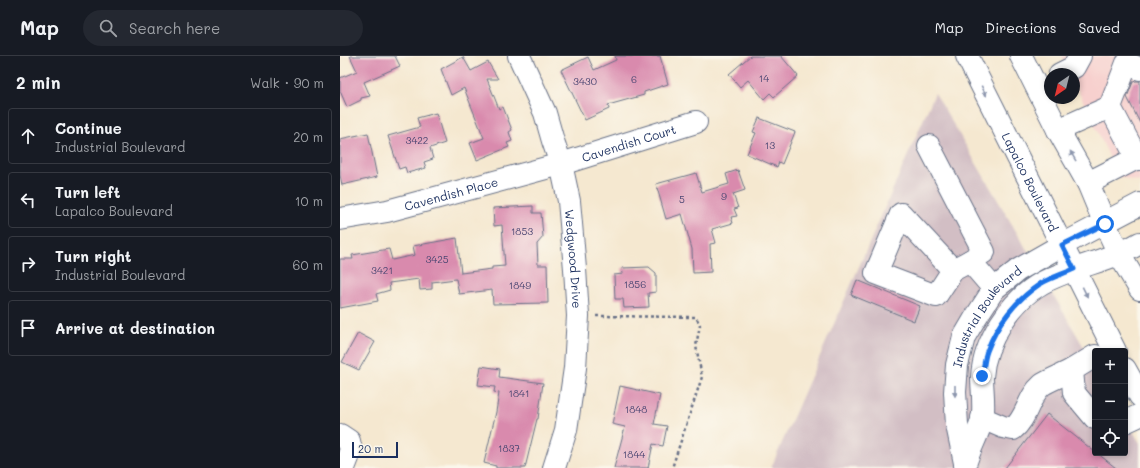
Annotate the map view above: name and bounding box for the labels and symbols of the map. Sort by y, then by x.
north arrow [1044,68,1080,104]
house number: 14 [759,71,769,85]
house number: 6 [631,72,637,86]
house number: 3430 [573,74,597,88]
one-way arrow [981,85,987,97]
street label: Cavendish Court [580,121,678,165]
street label: Lapalco Boulevard [999,130,1062,235]
house number: 3422 [406,133,428,147]
house number: 13 [765,138,775,152]
one-way arrow [1069,150,1076,161]
street label: Cavendish Place [402,173,500,214]
house number: 9 [721,189,727,203]
house number: 5 [679,192,685,206]
street label: Wedgwood Drive [562,209,585,309]
route start [1096,215,1114,233]
house number: 1853 [511,224,533,238]
house number: 3425 [425,252,449,266]
street label: Industrial Boulevard [949,262,1025,369]
house number: 3421 [371,263,393,277]
house number: 1856 [624,277,646,291]
house number: 1849 [509,278,531,292]
one-way arrow [1082,287,1089,298]
route end [973,367,991,385]
one-way arrow [952,385,959,397]
house number: 1841 [509,386,529,400]
house number: 1848 [625,402,647,416]
scale bar [352,440,398,459]
house number: 1837 [498,441,520,455]
house number: 1844 [623,447,645,461]

